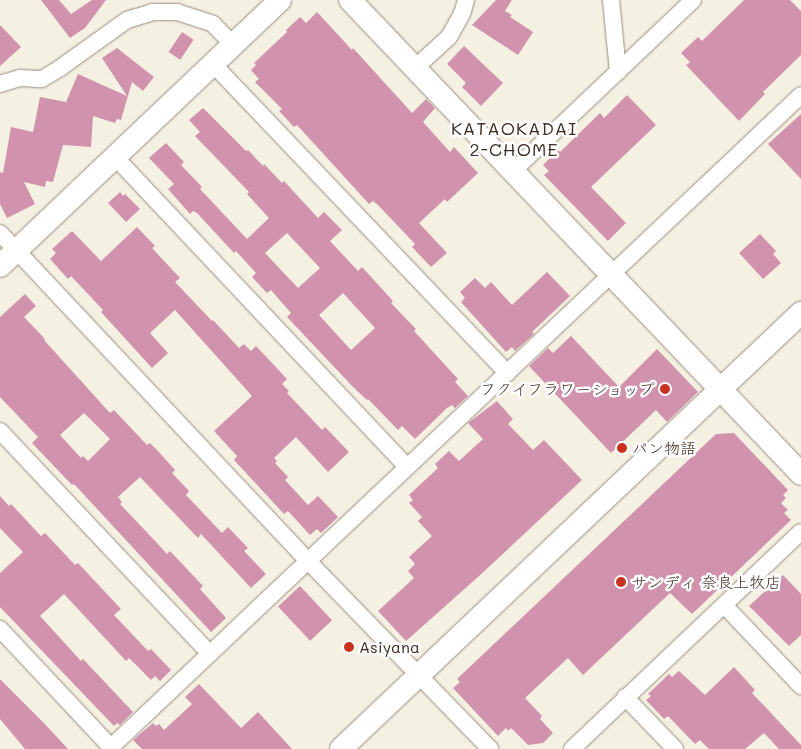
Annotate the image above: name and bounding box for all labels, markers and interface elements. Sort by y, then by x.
district label: KATAOKADAI 2-CHOME [450,118,578,160]
place label: フクイフラワーショップ [479,379,655,399]
marker: フクイフラワーショップ [659,383,671,395]
place label: パン物語 [632,438,696,458]
marker: パン物語 [616,442,628,454]
place label: サンディ 奈良上牧店 [631,572,780,592]
marker: サンディ 奈良上牧店 [615,576,627,588]
place label: Asiyana [359,637,420,657]
marker: Asiyana [343,641,355,653]

